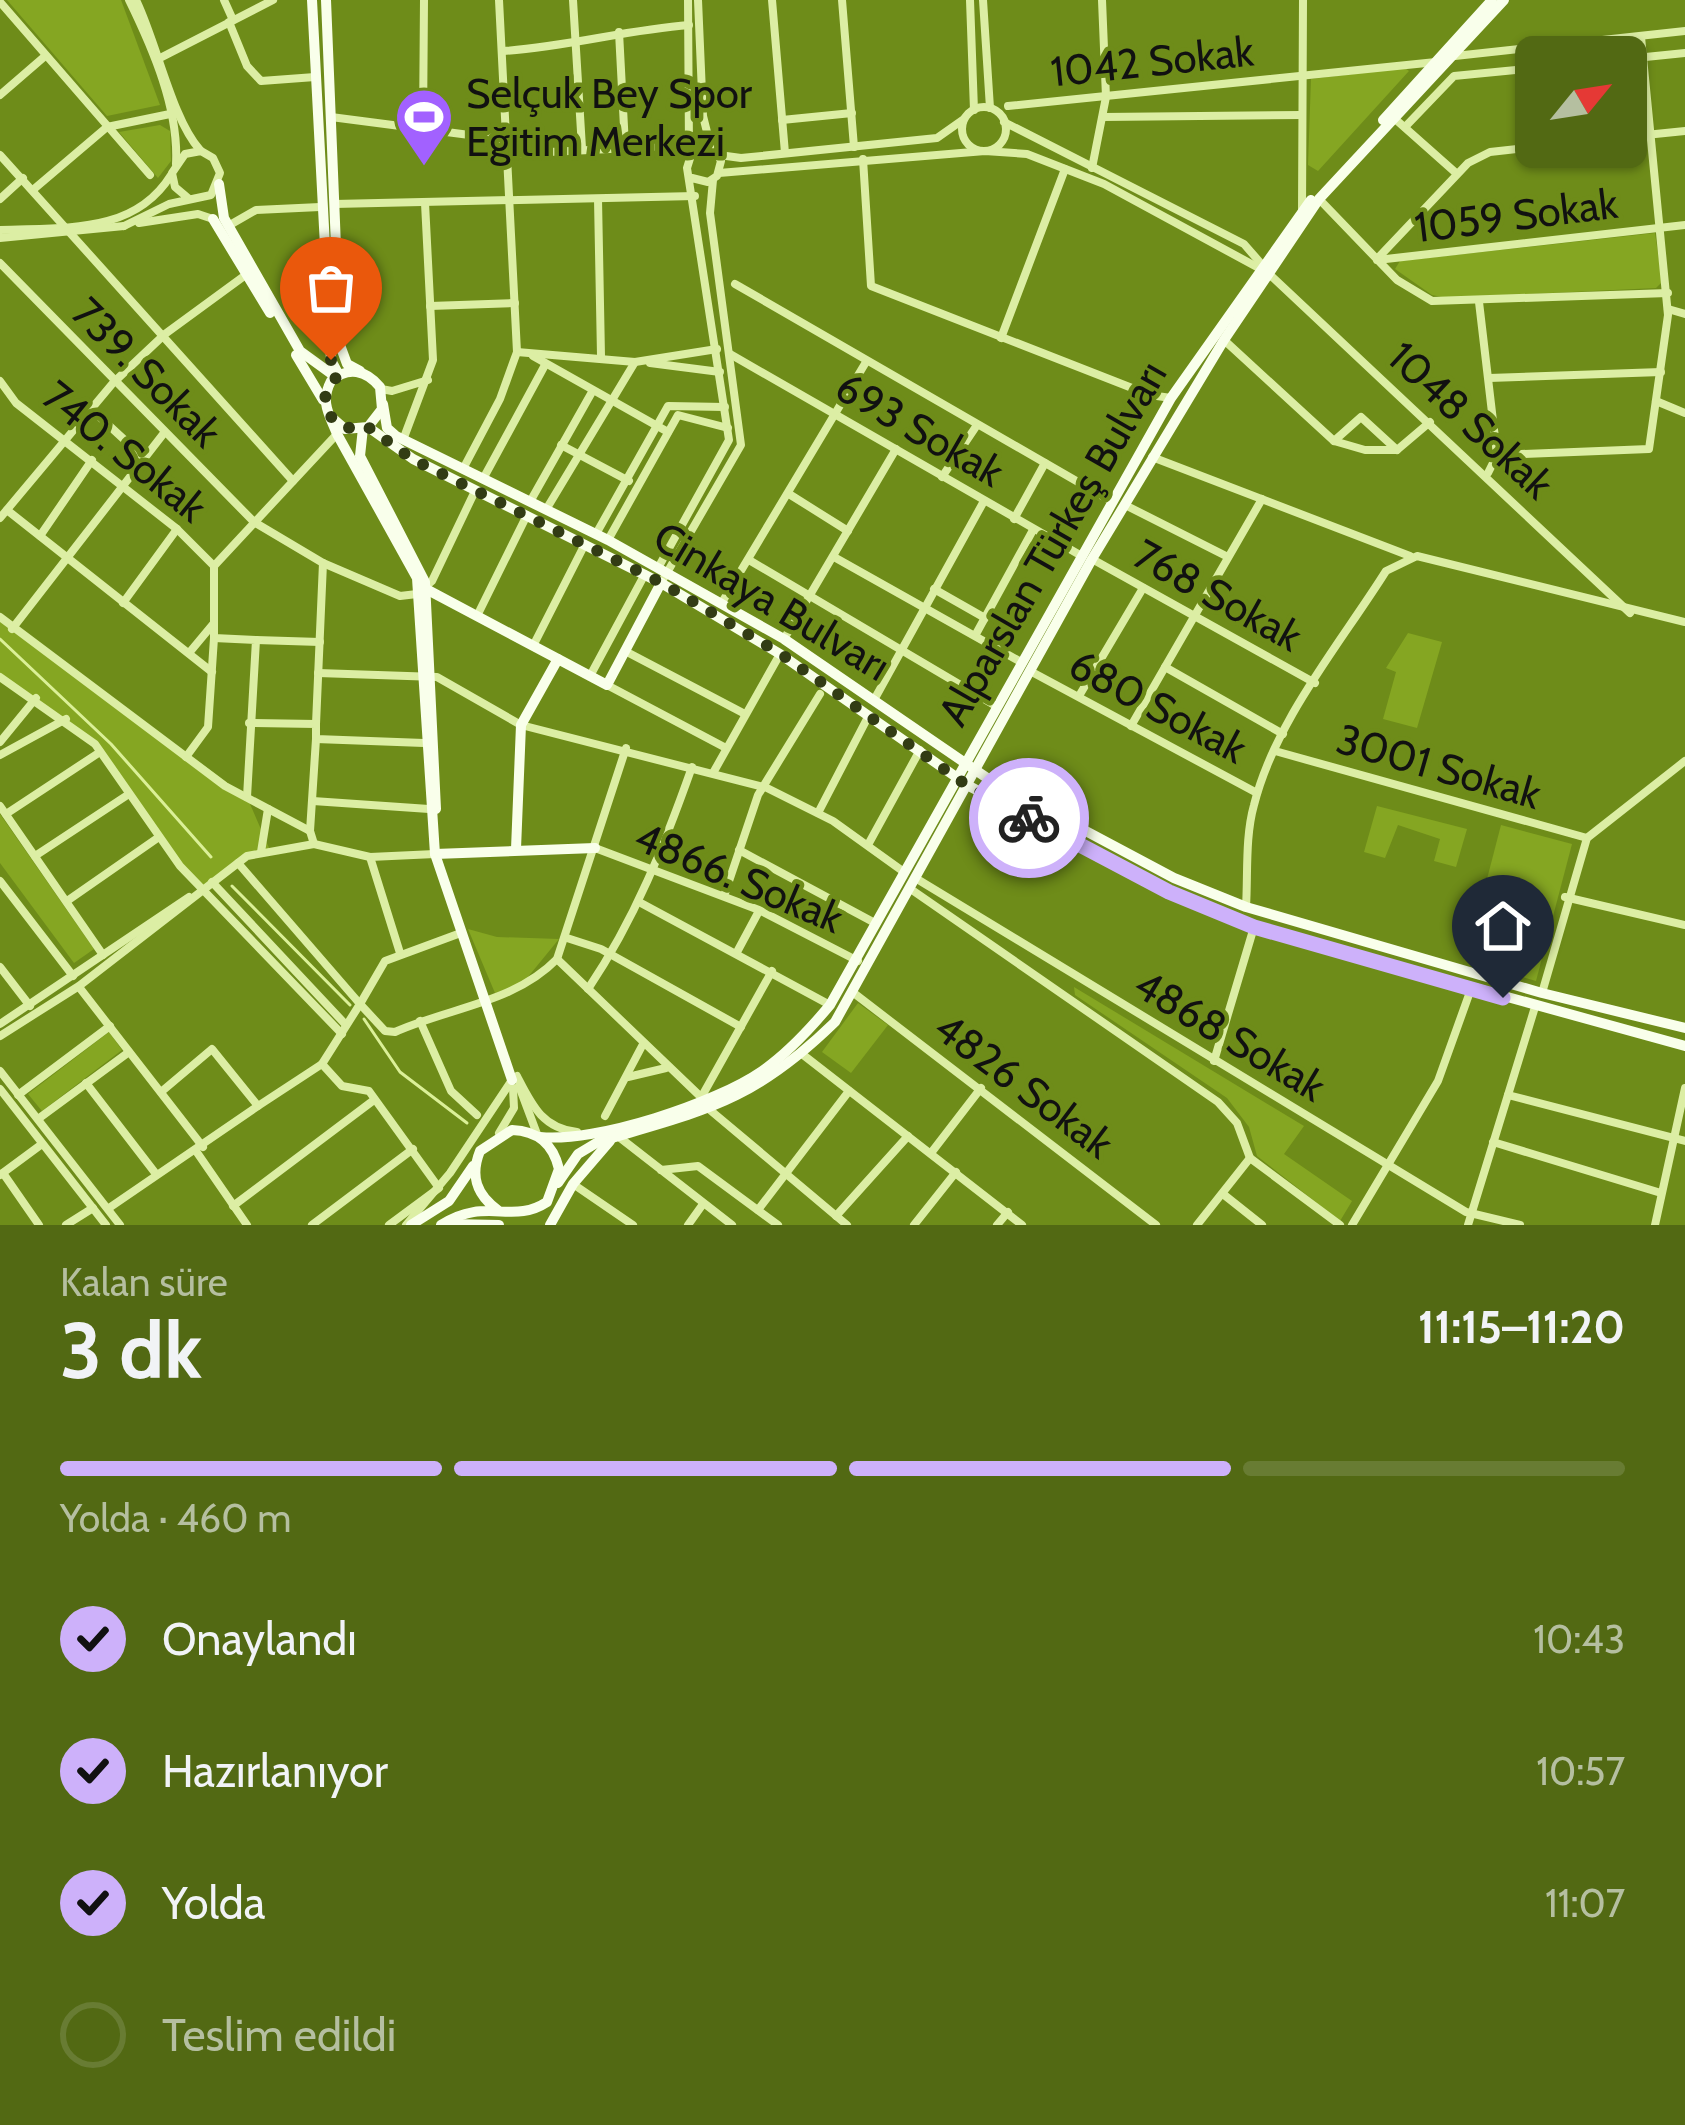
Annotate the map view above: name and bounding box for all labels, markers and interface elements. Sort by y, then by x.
street label: 1042 Sokak [1048,24,1256,98]
north arrow [1515,36,1647,168]
map controls [1515,36,1647,168]
place label: Selçuk Bey Spor Eğitim Merkezi [466,67,753,167]
sports icon: Selçuk Bey Spor Eğitim Merkezi [393,86,455,168]
street label: 1059 Sokak [1411,177,1621,253]
pin [280,237,382,360]
icon: bag [298,255,364,321]
street label: 739. Sokak [61,286,233,458]
street label: 1048 Sokak [1377,330,1565,510]
street label: Alparslan Türkeş Bulvarı [926,352,1178,734]
street label: 693 Sokak [827,360,1013,498]
street label: 740. Sokak [33,369,218,533]
street label: Cinkaya Bulvarı [645,510,899,692]
street label: 768 Sokak [1125,528,1311,662]
street label: 680 Sokak [1060,638,1256,774]
street label: 3001 Sokak [1331,712,1547,820]
courier [969,758,1089,878]
icon: bike [996,785,1062,851]
street label: 4866. Sokak [627,810,851,944]
pin [1452,875,1554,998]
icon: home [1470,893,1536,959]
street label: 4868 Sokak [1125,958,1335,1112]
street label: 4826 Sokak [924,1001,1124,1169]
text: Kalan süre [60,1258,228,1306]
text: 11:15–11:20 [1418,1300,1625,1354]
text: 3 dk [60,1303,202,1398]
text: Yolda · 460 m [60,1494,291,1542]
icon: check [60,1606,126,1672]
text: Onaylandı [162,1612,357,1666]
text: 10:43 [1533,1615,1625,1663]
icon: check [60,1738,126,1804]
text: Hazırlanıyor [162,1744,388,1798]
text: 10:57 [1536,1747,1625,1795]
icon: check [60,1870,126,1936]
text: Yolda [162,1876,265,1930]
text: 11:07 [1545,1879,1625,1927]
text: Teslim edildi [162,2008,396,2062]

